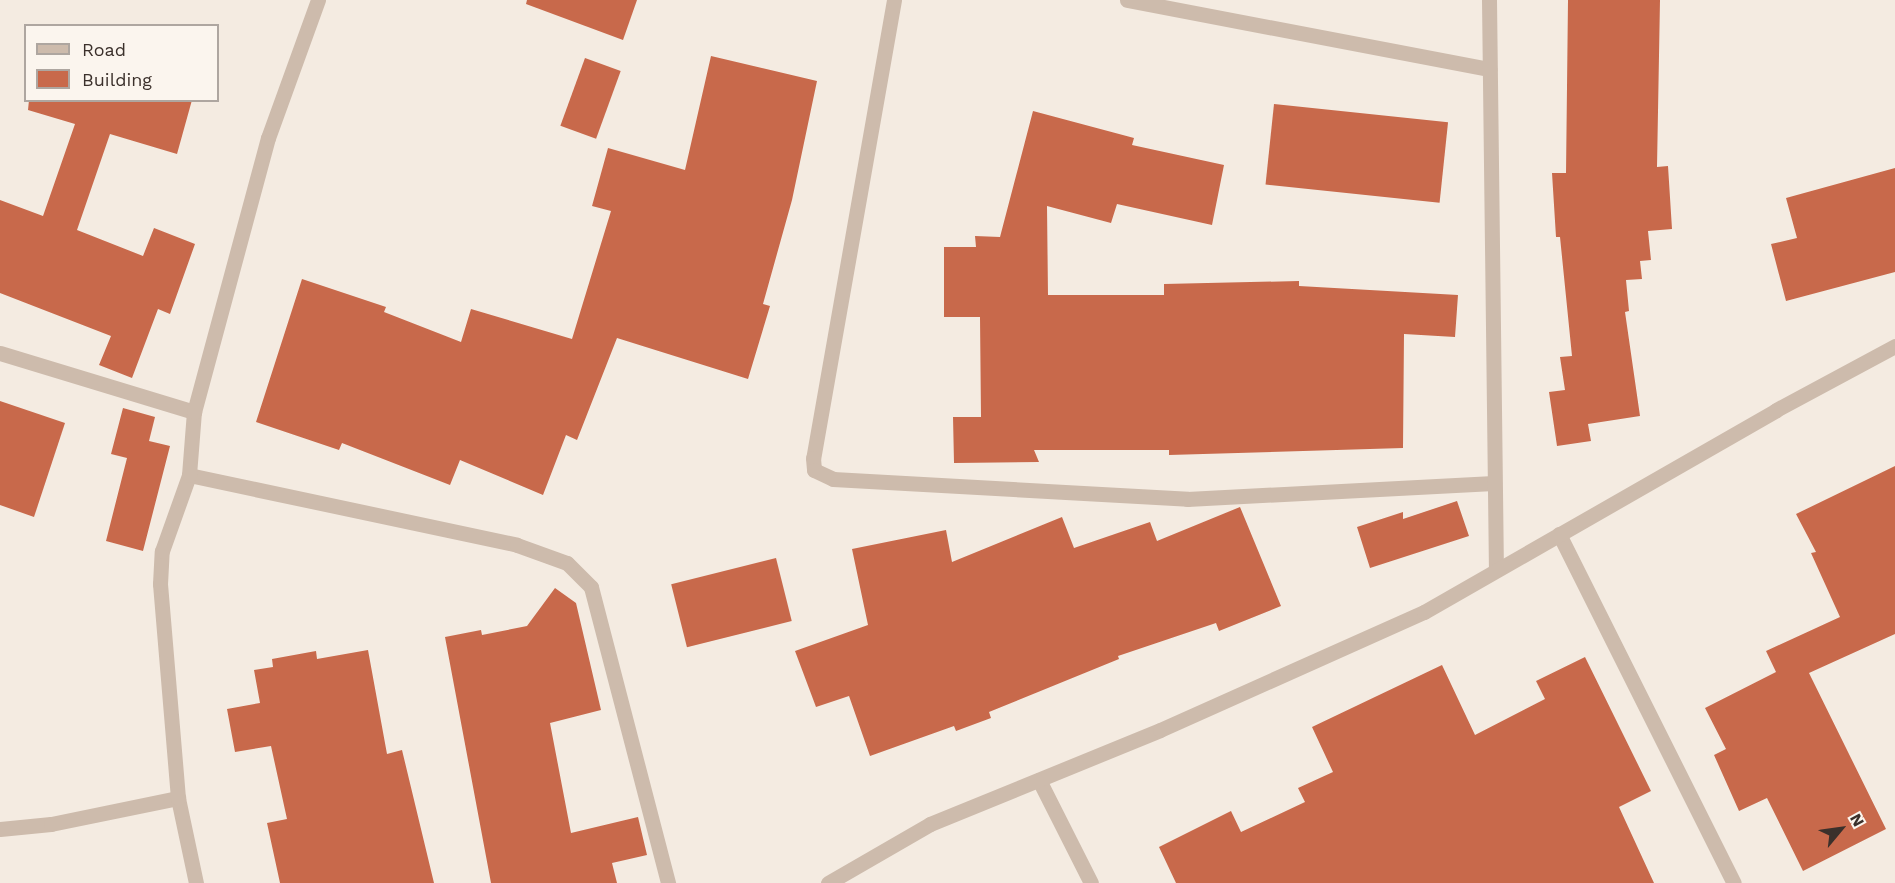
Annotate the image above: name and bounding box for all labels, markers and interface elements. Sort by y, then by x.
legend [24,24,219,102]
text: Road [82,39,126,60]
text: Building [82,69,152,90]
north arrow [1811,799,1871,859]
text: N [1846,810,1868,830]

